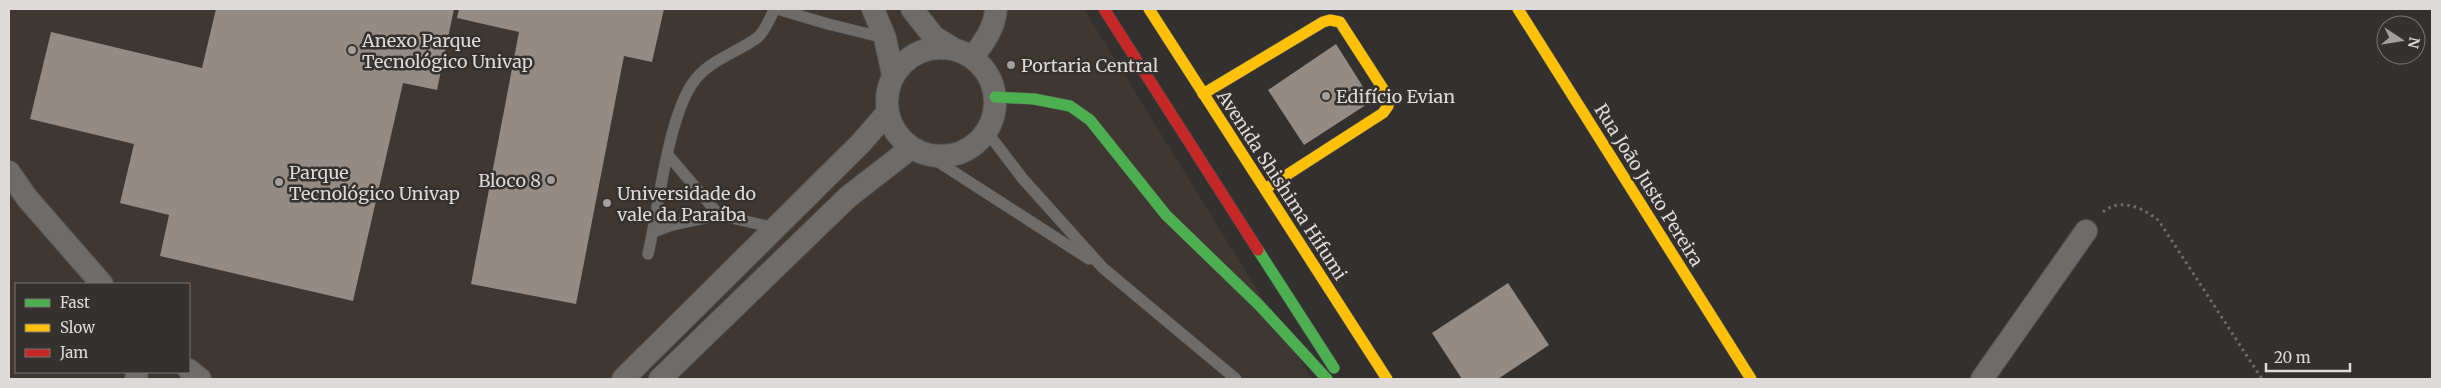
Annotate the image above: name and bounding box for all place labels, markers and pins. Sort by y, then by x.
place label: Anexo Parque Tecnológico Univap [361,29,533,73]
marker: Anexo Parque Tecnológico Univap [346,44,358,56]
place label: Portaria Central [1021,54,1159,77]
marker: Portaria Central [1005,59,1017,71]
place label: Edifício Evian [1336,85,1455,108]
marker: Edifício Evian [1320,90,1332,102]
place label: Parque Tecnológico Univap [289,161,460,205]
place label: Bloco 8 [478,169,541,192]
marker: Bloco 8 [545,174,557,186]
marker: Parque Tecnológico Univap [273,176,285,188]
place label: Universidade do vale da Paraíba [616,182,756,226]
marker: Universidade do vale da Paraíba [601,197,613,209]

